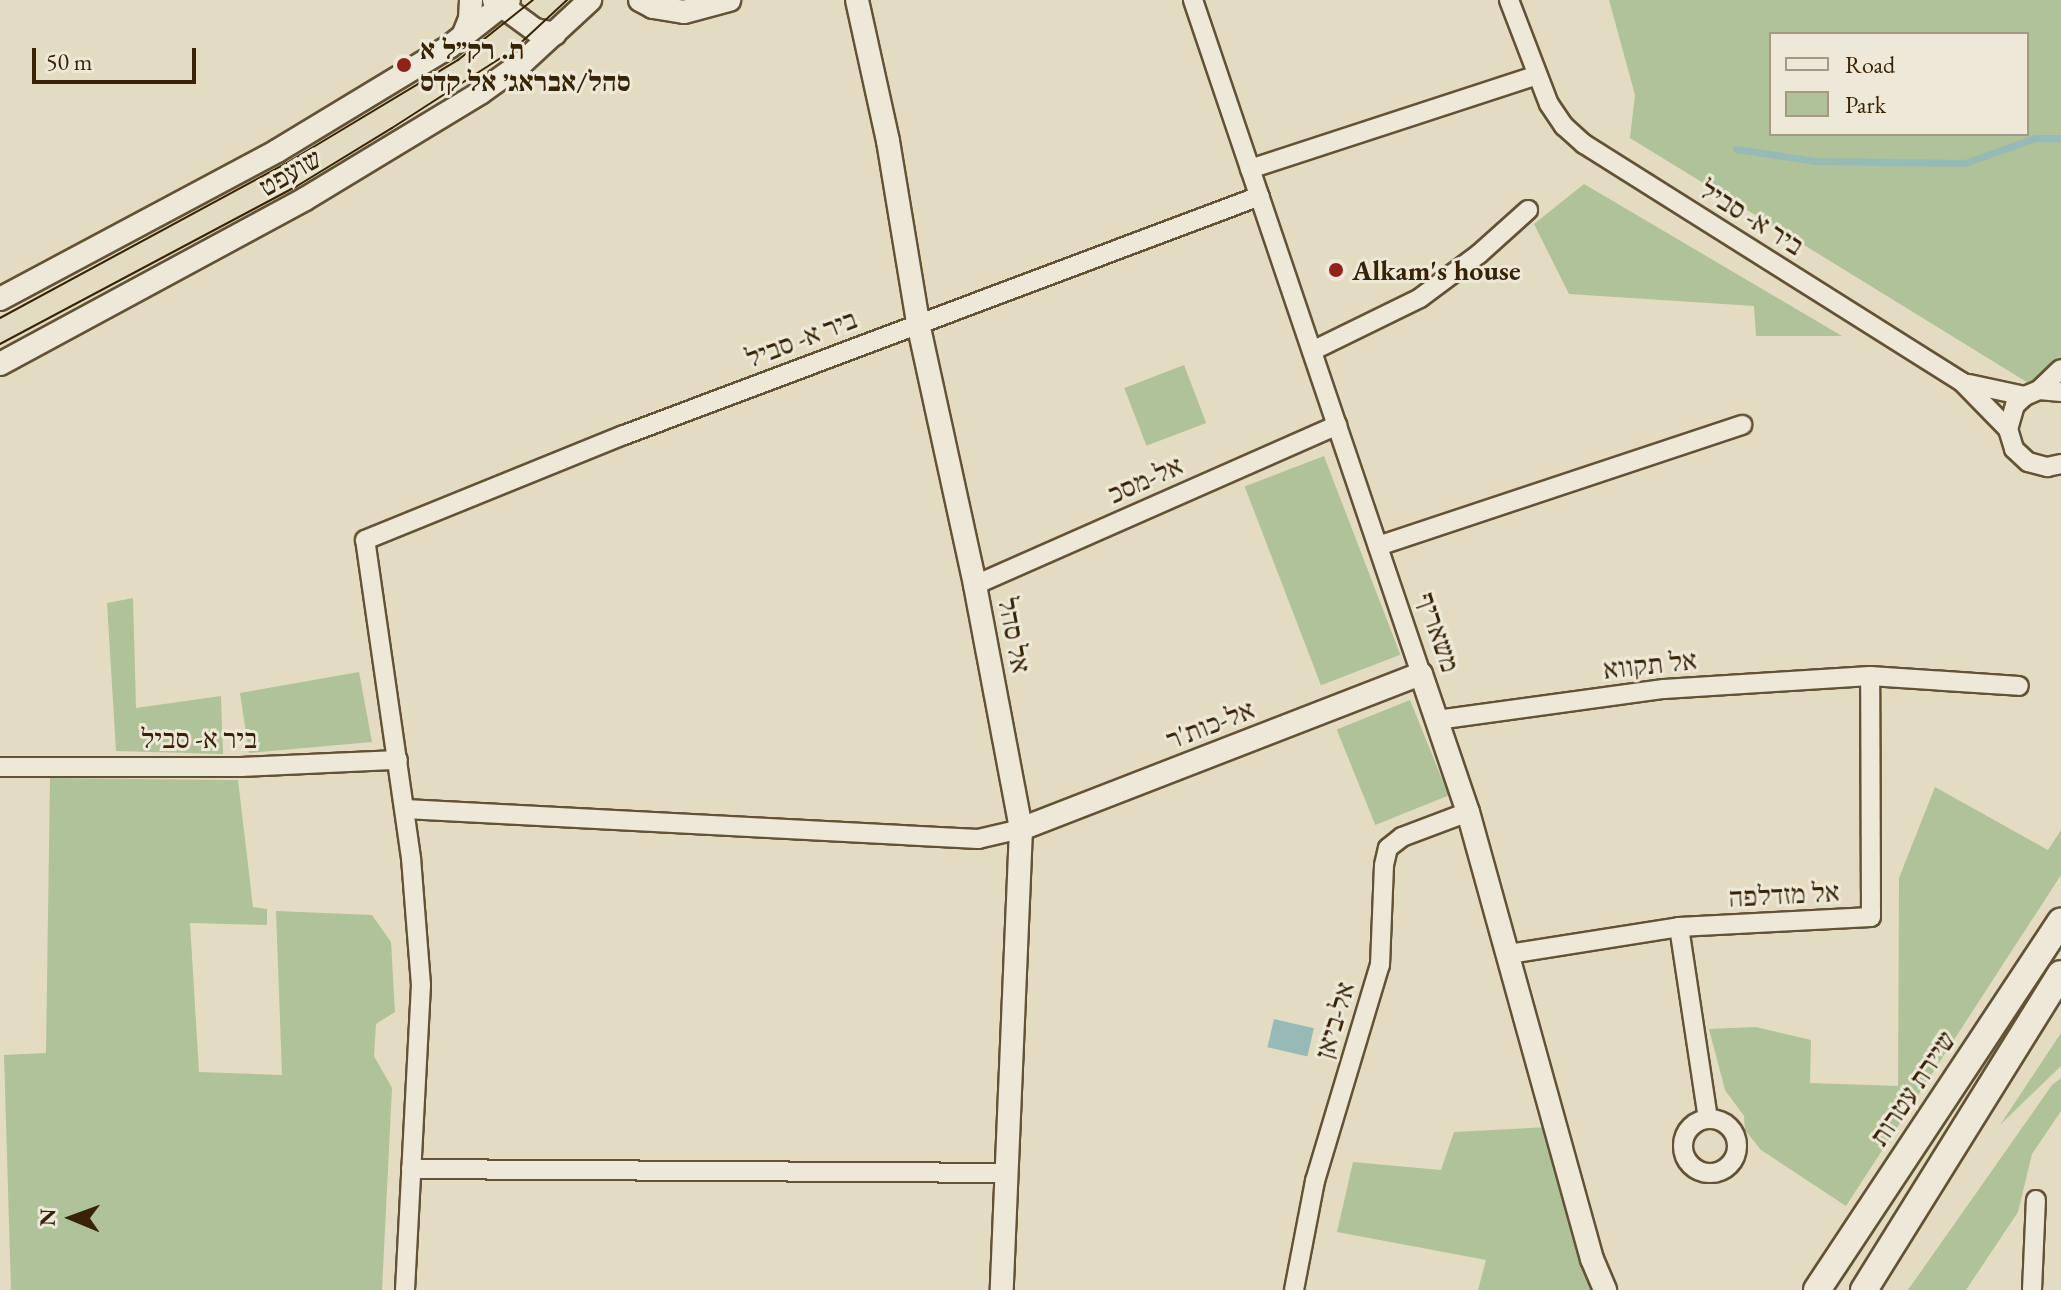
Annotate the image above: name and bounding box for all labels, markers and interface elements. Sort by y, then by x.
scale bar [36,32,200,82]
place label: ת. רק״ל א סהל/אבראג׳ אל קדס [420,32,631,98]
legend [1769,32,2029,136]
text: 50 m [46,46,93,77]
text: Road [1845,49,1895,80]
marker: ת. רק״ל א סהל/אבראג׳ אל קדס [395,56,413,74]
text: Park [1845,89,1886,120]
street label: שועפט [253,141,327,203]
street label: ביר א- סביל [1694,172,1810,262]
place label: Alkam's house [1352,253,1521,287]
marker: Alkam's house [1327,261,1345,279]
street label: ביר א- סביל [741,301,861,375]
street label: אל-מסכ [1102,448,1188,510]
street label: משאריף [1410,588,1468,676]
street label: אל סהל [991,594,1039,676]
street label: אל תקווא [1601,642,1699,686]
street label: אל-כות'ר [1161,692,1259,756]
street label: ביר א- סביל [141,721,257,755]
street label: אל מזדלפה [1727,874,1841,914]
street label: אל-ביאן [1306,978,1362,1062]
street label: שיירת עטרות [1861,1024,1963,1152]
north arrow [32,1178,112,1258]
text: N [33,1208,62,1227]

